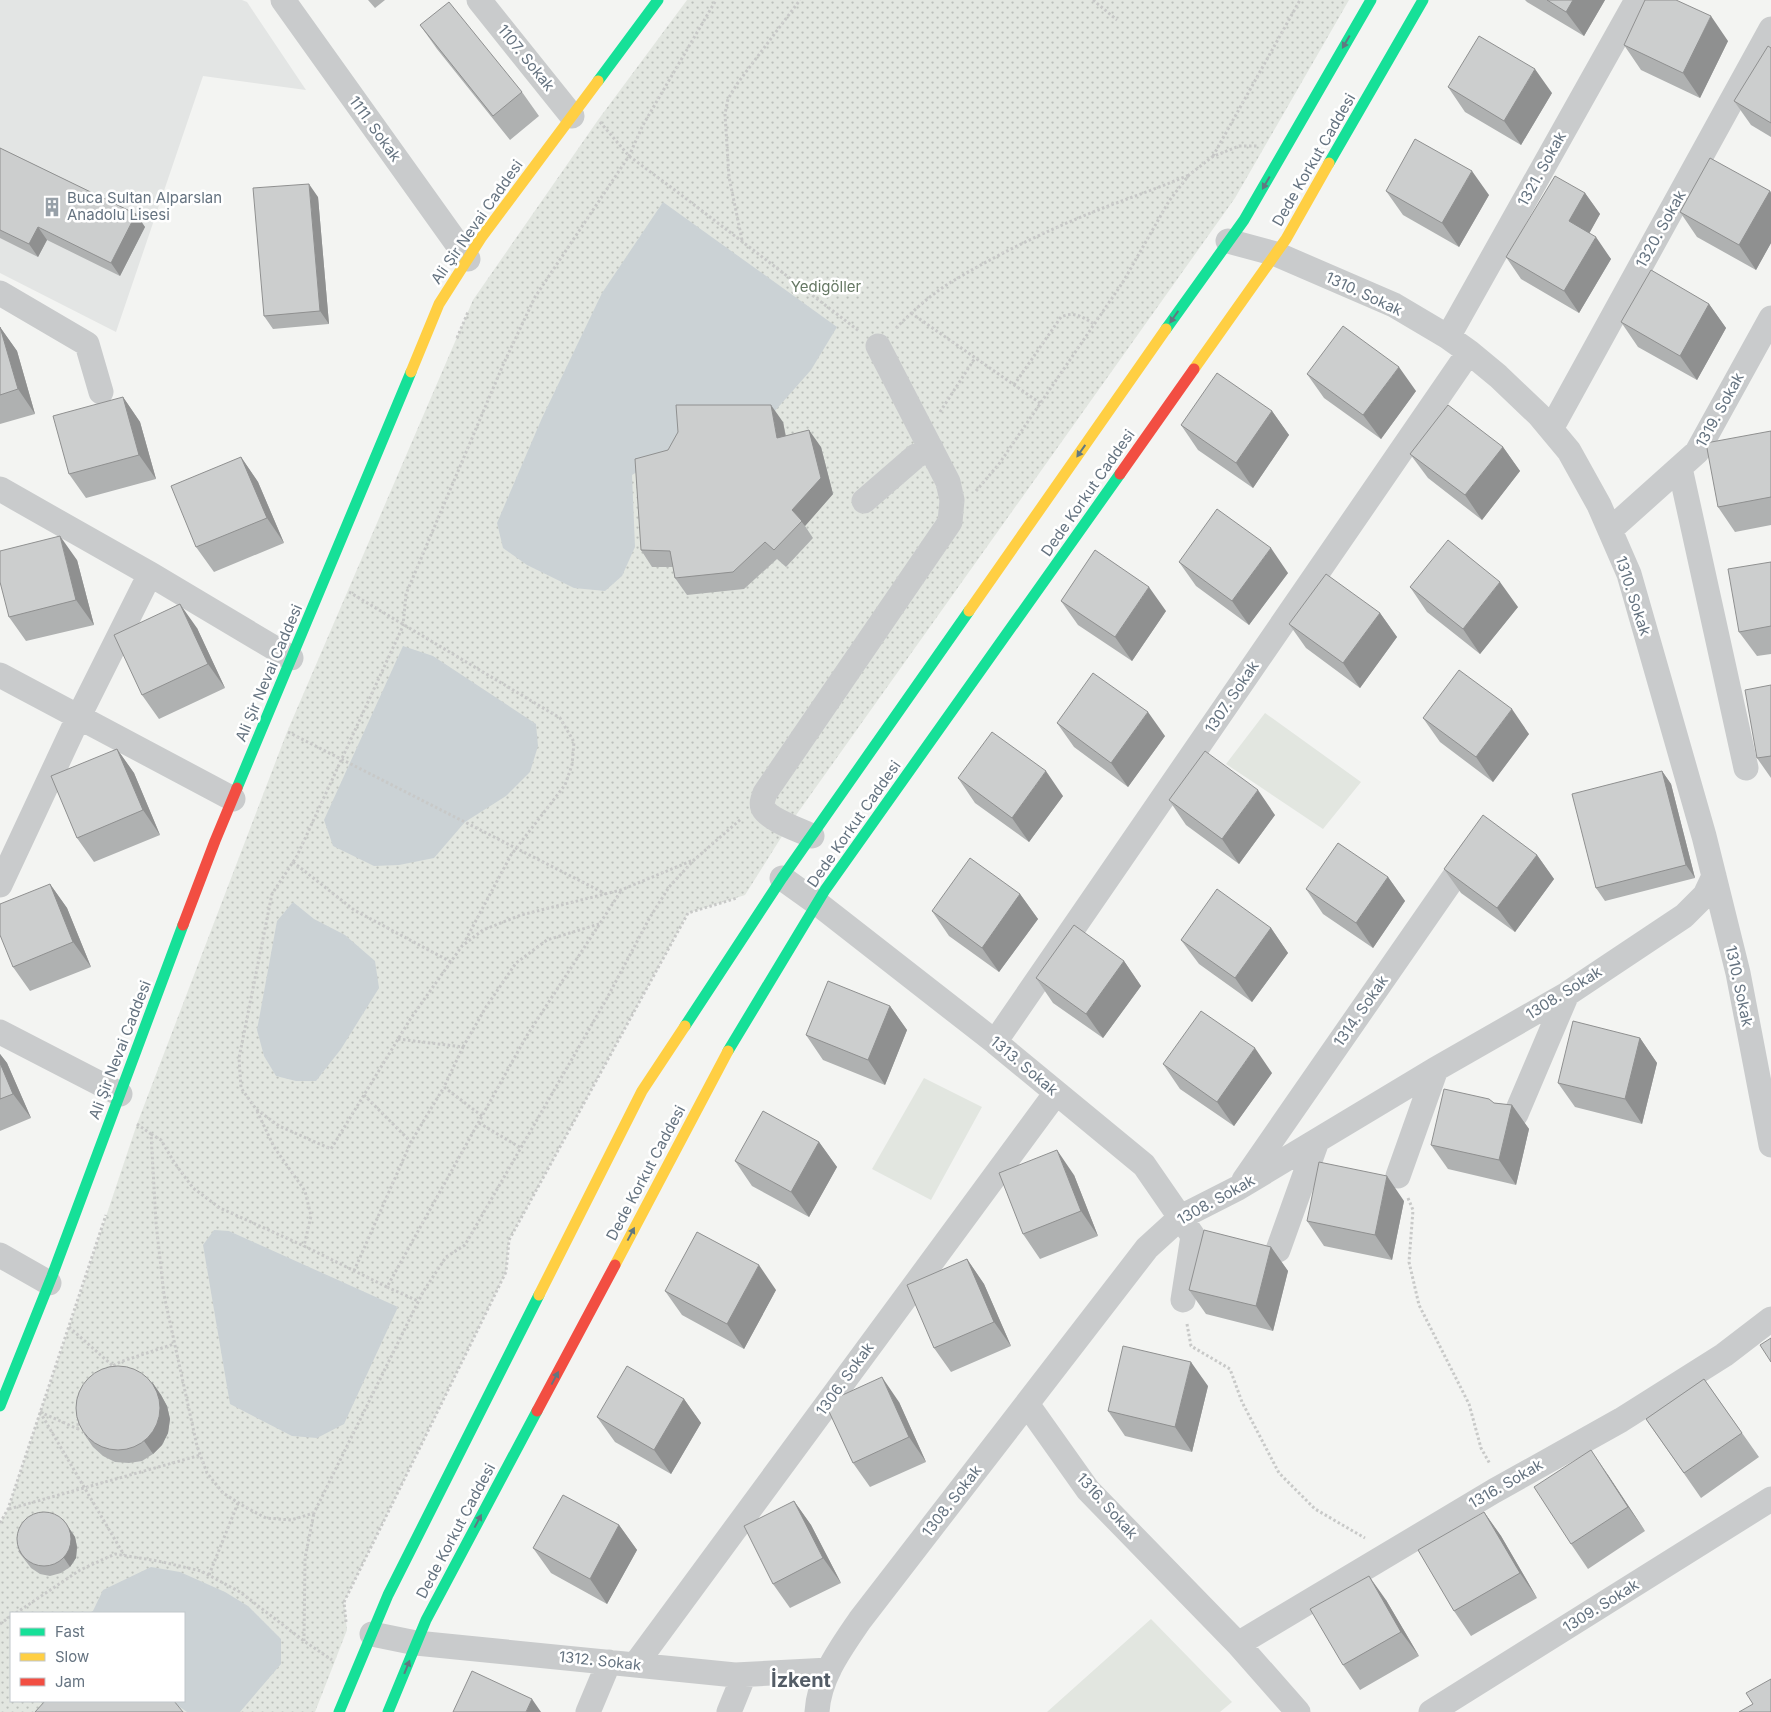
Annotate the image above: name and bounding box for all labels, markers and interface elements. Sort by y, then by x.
street label: 1107. Sokak [494,21,559,95]
one-way arrow [1342,36,1351,49]
street label: Dede Korkut Caddesi [1268,90,1359,230]
street label: 1111. Sokak [345,92,406,166]
street label: 1321. Sokak [1513,127,1570,210]
street label: Ali Şir Nevai Caddesi [427,156,527,288]
one-way arrow [1261,177,1270,190]
street label: 1320. Sokak [1631,186,1690,271]
place label: Buca Sultan Alparslan Anadolu Lisesi [67,188,222,224]
building icon: Buca Sultan Alparslan Anadolu Lisesi [41,196,63,218]
street label: 1310. Sokak [1323,267,1406,320]
park label: Yedigöller [791,277,862,296]
one-way arrow [1169,311,1179,324]
street label: 1319. Sokak [1691,368,1748,450]
street label: Dede Korkut Caddesi [1037,426,1138,560]
one-way arrow [1076,444,1086,457]
street label: 1310. Sokak [1612,554,1656,639]
street label: Ali Şir Nevai Caddesi [231,601,306,744]
street label: 1307. Sokak [1200,656,1263,737]
street label: Dede Korkut Caddesi [803,757,904,891]
street label: 1310. Sokak [1722,944,1758,1029]
street label: 1308. Sokak [1522,961,1606,1023]
street label: 1314. Sokak [1329,971,1393,1050]
street label: Ali Şir Nevai Caddesi [84,978,155,1122]
street label: 1313. Sokak [987,1032,1063,1100]
street label: Dede Korkut Caddesi [602,1102,689,1244]
street label: 1308. Sokak [1174,1170,1259,1229]
one-way arrow [627,1227,635,1241]
street label: 1306. Sokak [812,1338,878,1419]
one-way arrow [550,1371,559,1384]
street label: 1316. Sokak [1465,1454,1547,1512]
street label: Dede Korkut Caddesi [412,1460,499,1602]
street label: 1308. Sokak [918,1460,986,1540]
street label: 1316. Sokak [1073,1469,1142,1543]
one-way arrow [474,1515,483,1528]
street label: 1309. Sokak [1559,1574,1643,1636]
legend [10,1612,185,1702]
text: Fast [55,1622,85,1641]
text: Slow [55,1647,89,1666]
street label: 1312. Sokak [558,1647,643,1674]
one-way arrow [403,1660,411,1674]
district label: İzkent [771,1668,831,1692]
text: Jam [55,1672,85,1691]

